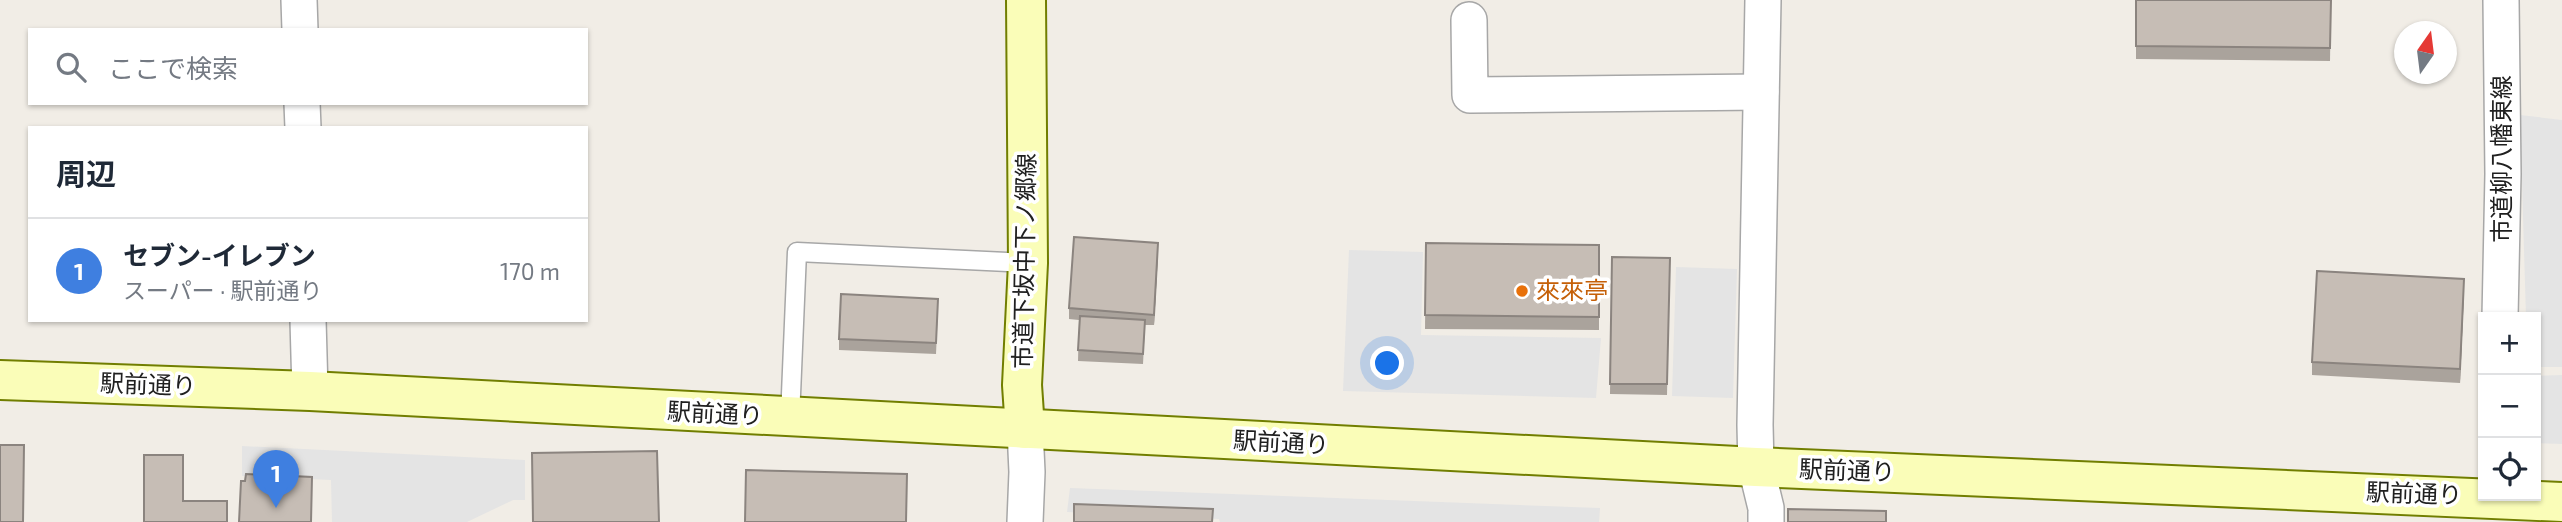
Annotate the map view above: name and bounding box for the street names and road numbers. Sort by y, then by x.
street label: 市道柳八幡東線 [2486,75,2515,243]
street label: 市道下坂中下ノ郷線 [1007,153,1040,369]
street label: 駅前通り [100,367,197,400]
street label: 駅前通り [666,396,764,429]
street label: 駅前通り [1232,425,1330,458]
street label: 駅前通り [1799,453,1896,486]
street label: 駅前通り [2366,476,2463,509]

